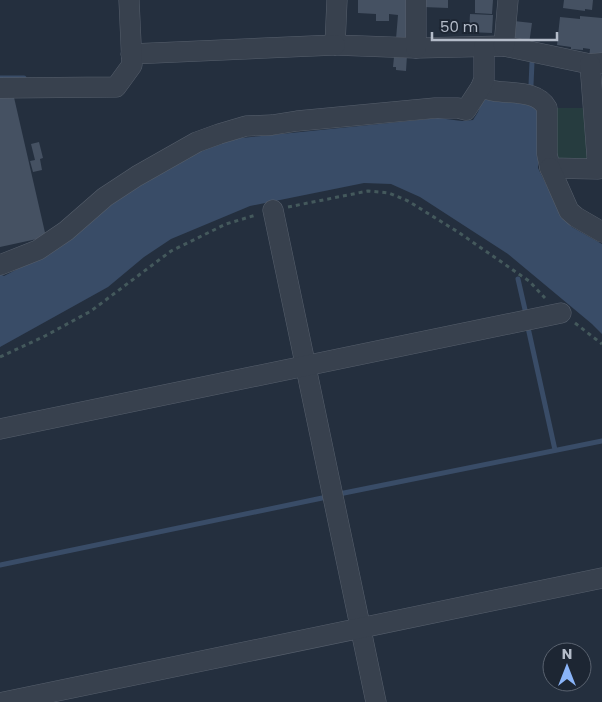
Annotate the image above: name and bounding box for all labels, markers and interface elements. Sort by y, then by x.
scale bar [432,10,557,42]
text: 50 m [440,16,478,37]
north arrow [542,642,592,692]
text: N [562,644,572,664]

